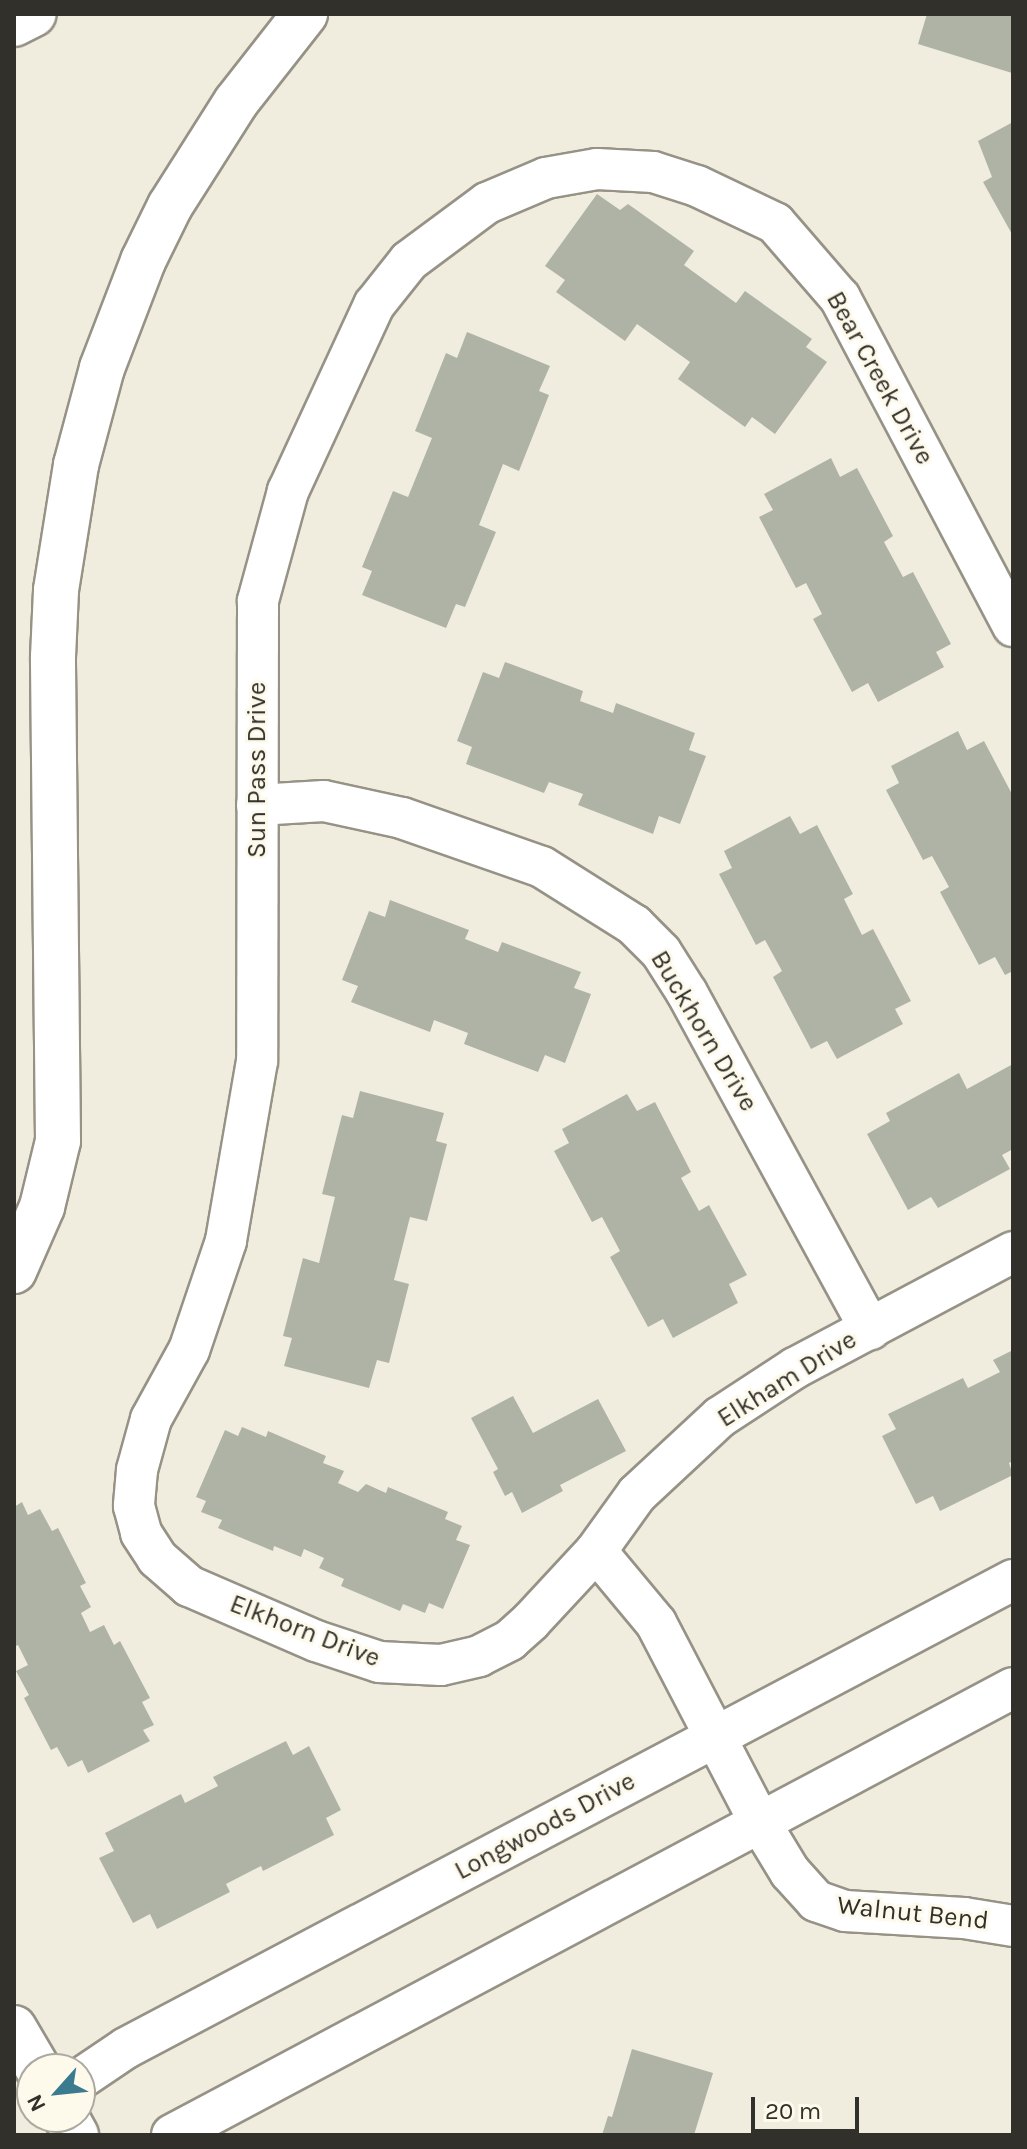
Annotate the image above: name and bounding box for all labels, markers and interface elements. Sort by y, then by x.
street label: Bear Creek Drive [820,286,940,470]
street label: Sun Pass Drive [241,682,273,858]
street label: Buckhorn Drive [644,945,764,1117]
street label: Elkham Drive [712,1324,862,1434]
street label: Elkhorn Drive [225,1588,385,1674]
street label: Longwoods Drive [449,1765,641,1887]
street label: Walnut Bend [836,1890,990,1936]
north arrow [16,2053,96,2133]
scale bar [755,2081,863,2131]
text: N [21,2090,52,2116]
text: 20 m [765,2097,821,2125]

